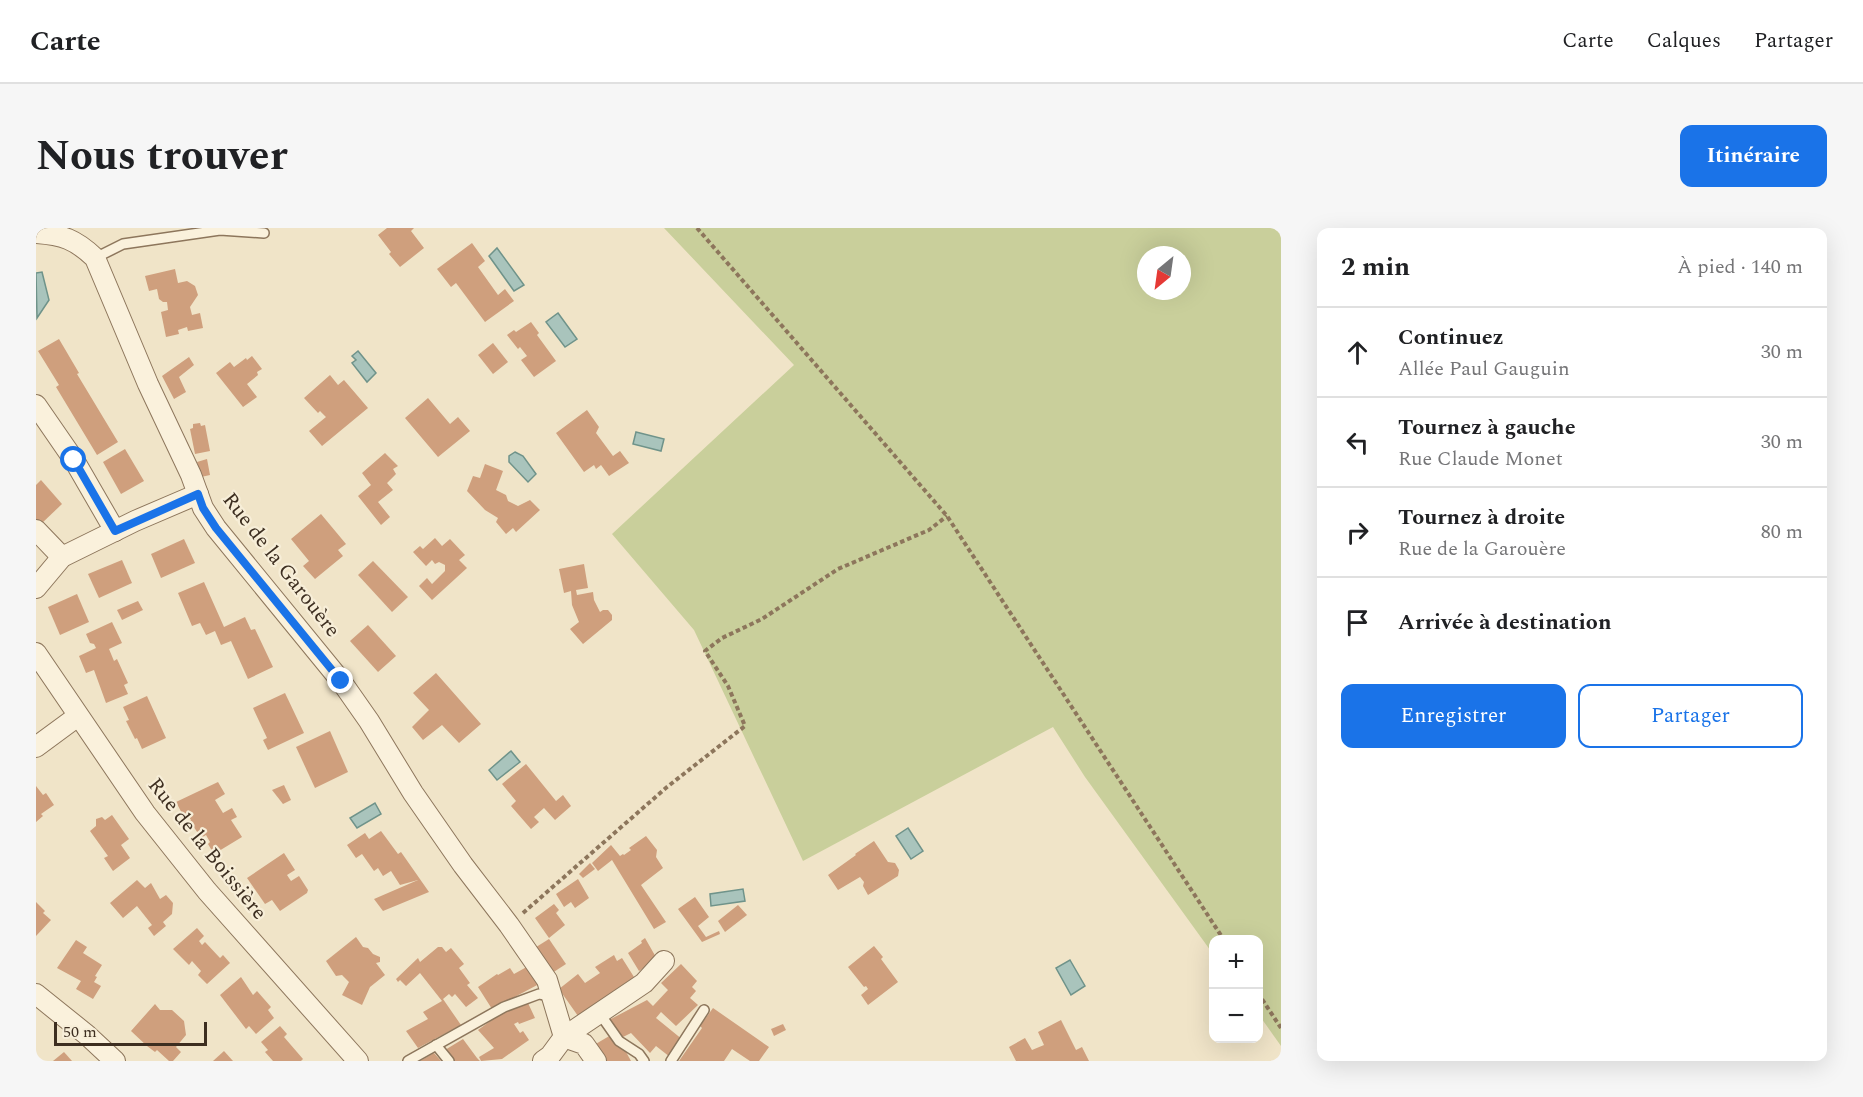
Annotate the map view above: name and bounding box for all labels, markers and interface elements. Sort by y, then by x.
text: Carte [30,20,101,63]
text: Carte [1562,25,1614,57]
text: Calques [1647,25,1721,57]
text: Partager [1754,25,1833,57]
text: Nous trouver [36,125,288,188]
button: Itinéraire [1680,125,1827,187]
north arrow [1137,246,1191,300]
text: 2 min [1341,247,1410,287]
text: À pied · 140 m [1677,252,1803,282]
text: Continuez [1398,321,1504,354]
icon: ahead [1341,336,1374,369]
text: 30 m [1761,337,1803,367]
text: Allée Paul Gauguin [1398,354,1570,384]
text: Tournez à gauche [1398,411,1576,444]
icon: left [1341,426,1374,459]
text: 30 m [1761,427,1803,457]
text: Rue Claude Monet [1398,444,1563,474]
route start [60,446,86,472]
street label: Rue de la Garouère [214,486,348,644]
text: Tournez à droite [1398,501,1565,534]
icon: right [1341,516,1374,549]
text: 80 m [1761,517,1803,547]
text: Rue de la Garouère [1398,534,1566,564]
icon: arrive [1341,606,1374,639]
text: Arrivée à destination [1398,606,1612,639]
route end [327,667,353,693]
button: Enregistrer [1341,684,1566,748]
button: Partager [1578,684,1803,748]
street label: Rue de la Boissière [139,771,275,927]
map controls [1209,935,1263,1043]
button: + [1209,935,1263,989]
button: − [1209,989,1263,1043]
scale bar [54,1019,207,1046]
text: 50 m [63,1020,97,1044]

